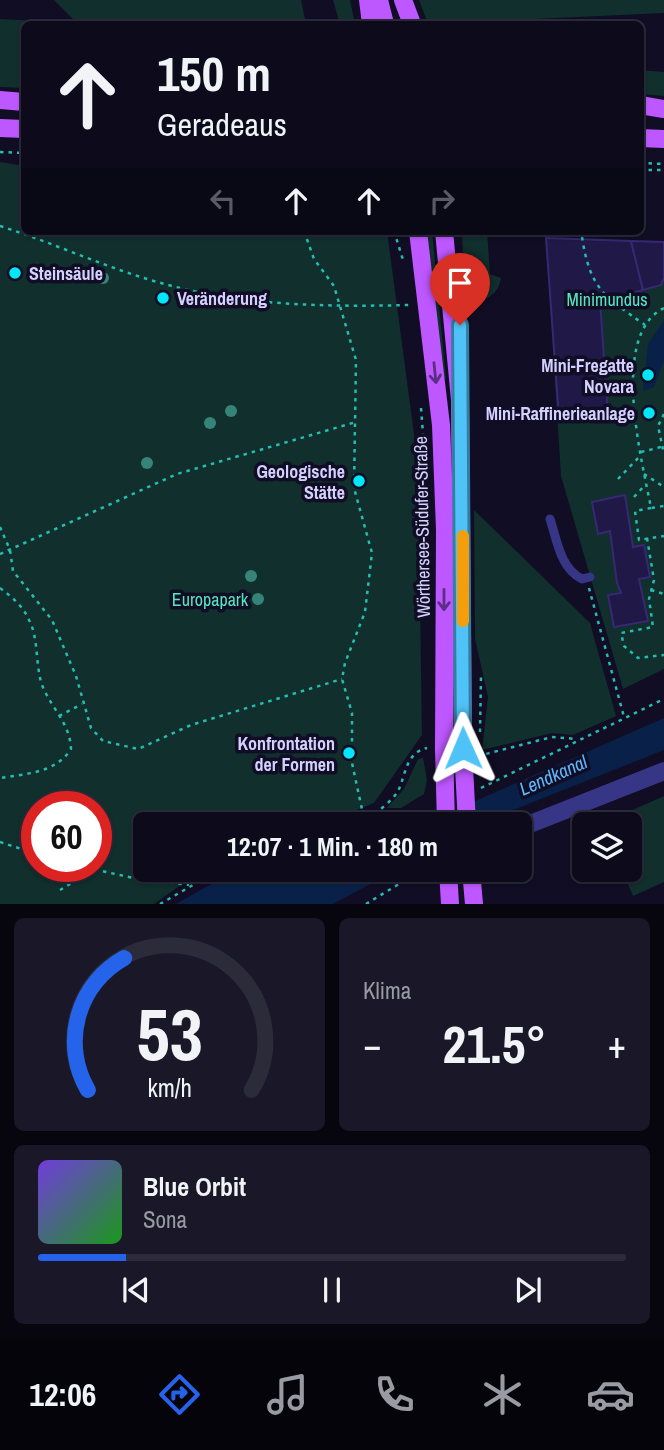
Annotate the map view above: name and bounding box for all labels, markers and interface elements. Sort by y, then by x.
text: 150 m [157,40,271,106]
icon: ahead [42,49,133,140]
text: Geradeaus [157,103,287,146]
icon: left [204,182,242,220]
icon: ahead [277,182,315,220]
icon: ahead [350,182,388,220]
icon: right [423,182,461,220]
pin [430,253,490,325]
place label: Steinsäule [29,261,103,286]
icon: arrive [441,264,479,302]
marker: Steinsäule [7,265,23,281]
place label: Veränderung [177,286,267,311]
park label: Minimundus [566,287,648,312]
marker: Veränderung [155,290,171,306]
place label: Mini-Fregatte Novara [541,353,635,399]
one-way arrow [429,361,442,384]
marker: Mini-Fregatte Novara [640,367,656,383]
place label: Mini-Raffinerieanlage [486,401,635,426]
marker: Mini-Raffinerieanlage [641,405,657,421]
street label: Wörthersee-Südufer-Straße [408,436,436,618]
place label: Geologische Stätte [256,459,345,505]
marker: Geologische Stätte [351,473,367,489]
park label: Europapark [172,587,249,612]
one-way arrow [437,588,451,611]
position arrow [426,711,500,785]
place label: Konfrontation der Formen [237,731,335,777]
marker: Konfrontation der Formen [341,745,357,761]
water label: Lendkanal [515,748,592,801]
speed limit sign: 60 [21,791,112,882]
map controls [572,812,642,882]
button: layers [572,812,642,882]
text: 12:07 · 1 Min. · 180 m [227,829,438,864]
text: Klima [363,975,411,1006]
text: 53 [136,986,203,1084]
text: 21.5° [443,1009,546,1079]
text: − [363,1019,381,1070]
text: + [608,1019,626,1070]
text: km/h [147,1071,192,1105]
text: Blue Orbit [143,1169,246,1204]
text: Sona [143,1204,187,1235]
icon: previous [117,1271,155,1309]
icon: pause [313,1271,351,1309]
icon: next [509,1271,547,1309]
icon: directions [155,1370,204,1419]
icon: music [263,1370,312,1419]
icon: phone [370,1370,419,1419]
icon: climate [478,1370,527,1419]
icon: car [586,1370,635,1419]
text: 12:06 [29,1373,96,1416]

